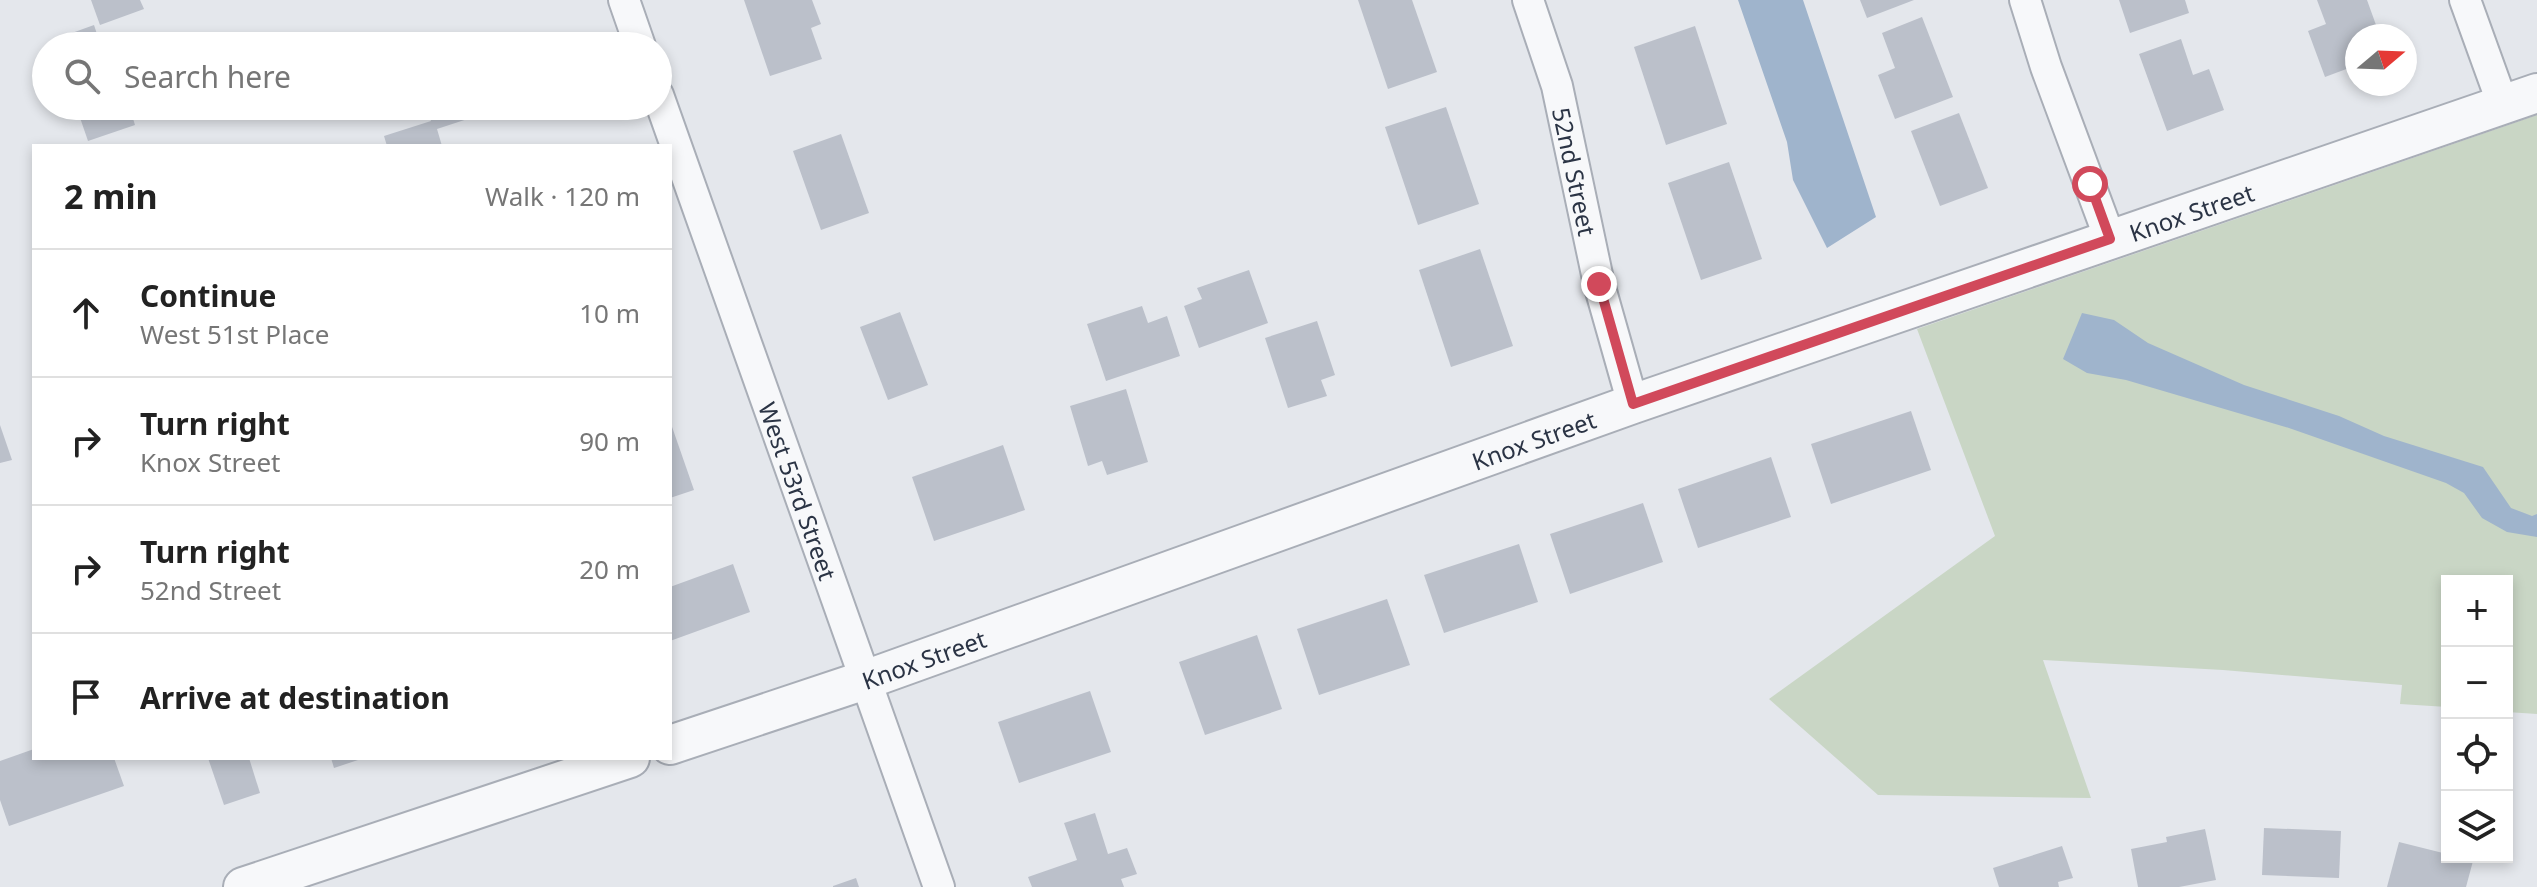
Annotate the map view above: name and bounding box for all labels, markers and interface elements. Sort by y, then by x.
north arrow [2345,24,2417,96]
search box [32,32,672,120]
icon: search [60,54,104,98]
text: Search here [124,56,291,97]
street label: 52nd Street [1545,104,1605,239]
route start [2072,166,2108,202]
text: 2 min [64,173,158,219]
street label: Knox Street [2125,175,2258,249]
text: Walk · 120 m [485,178,640,214]
route end [1581,266,1617,302]
text: Continue [140,275,276,316]
icon: ahead [64,291,108,335]
text: 10 m [579,295,640,331]
text: West 51st Place [140,316,329,352]
street label: West 53rd Street [752,397,845,585]
street label: Knox Street [1467,402,1601,477]
text: Turn right [140,403,290,444]
icon: right [64,419,108,463]
text: 90 m [579,423,640,459]
text: Knox Street [140,444,280,480]
text: Turn right [140,531,290,572]
icon: right [64,547,108,591]
text: 20 m [579,551,640,587]
text: 52nd Street [140,572,281,608]
map controls [2441,575,2513,863]
button: + [2441,575,2513,647]
street label: Knox Street [857,621,991,696]
button: − [2441,647,2513,719]
icon: arrive [64,675,108,719]
text: Arrive at destination [140,677,450,718]
button: locate [2441,719,2513,791]
button: layers [2441,791,2513,863]

